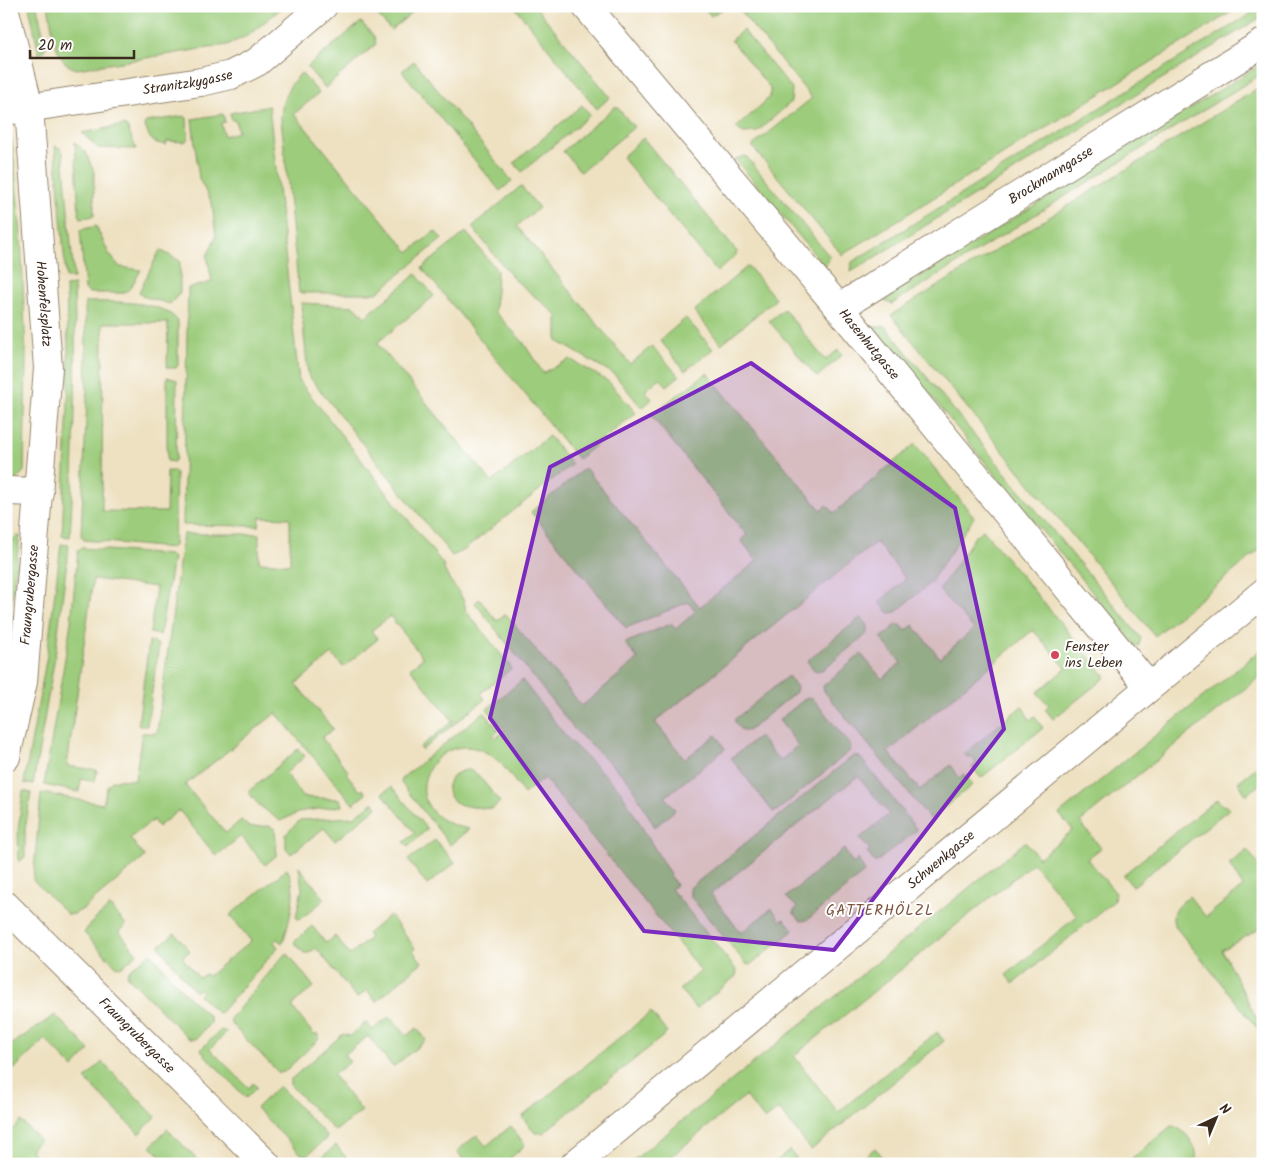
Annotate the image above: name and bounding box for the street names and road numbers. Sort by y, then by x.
street label: Stranitzkygasse [141,64,236,102]
street label: Brockmanngasse [1004,140,1098,211]
street label: Hohenfelsplatz [29,260,57,347]
street label: Hasenhutgasse [833,304,905,386]
street label: Fraungrubergasse [15,543,45,646]
street label: Schwenkgasse [903,825,981,895]
street label: Fraungrubergasse [93,992,181,1079]

